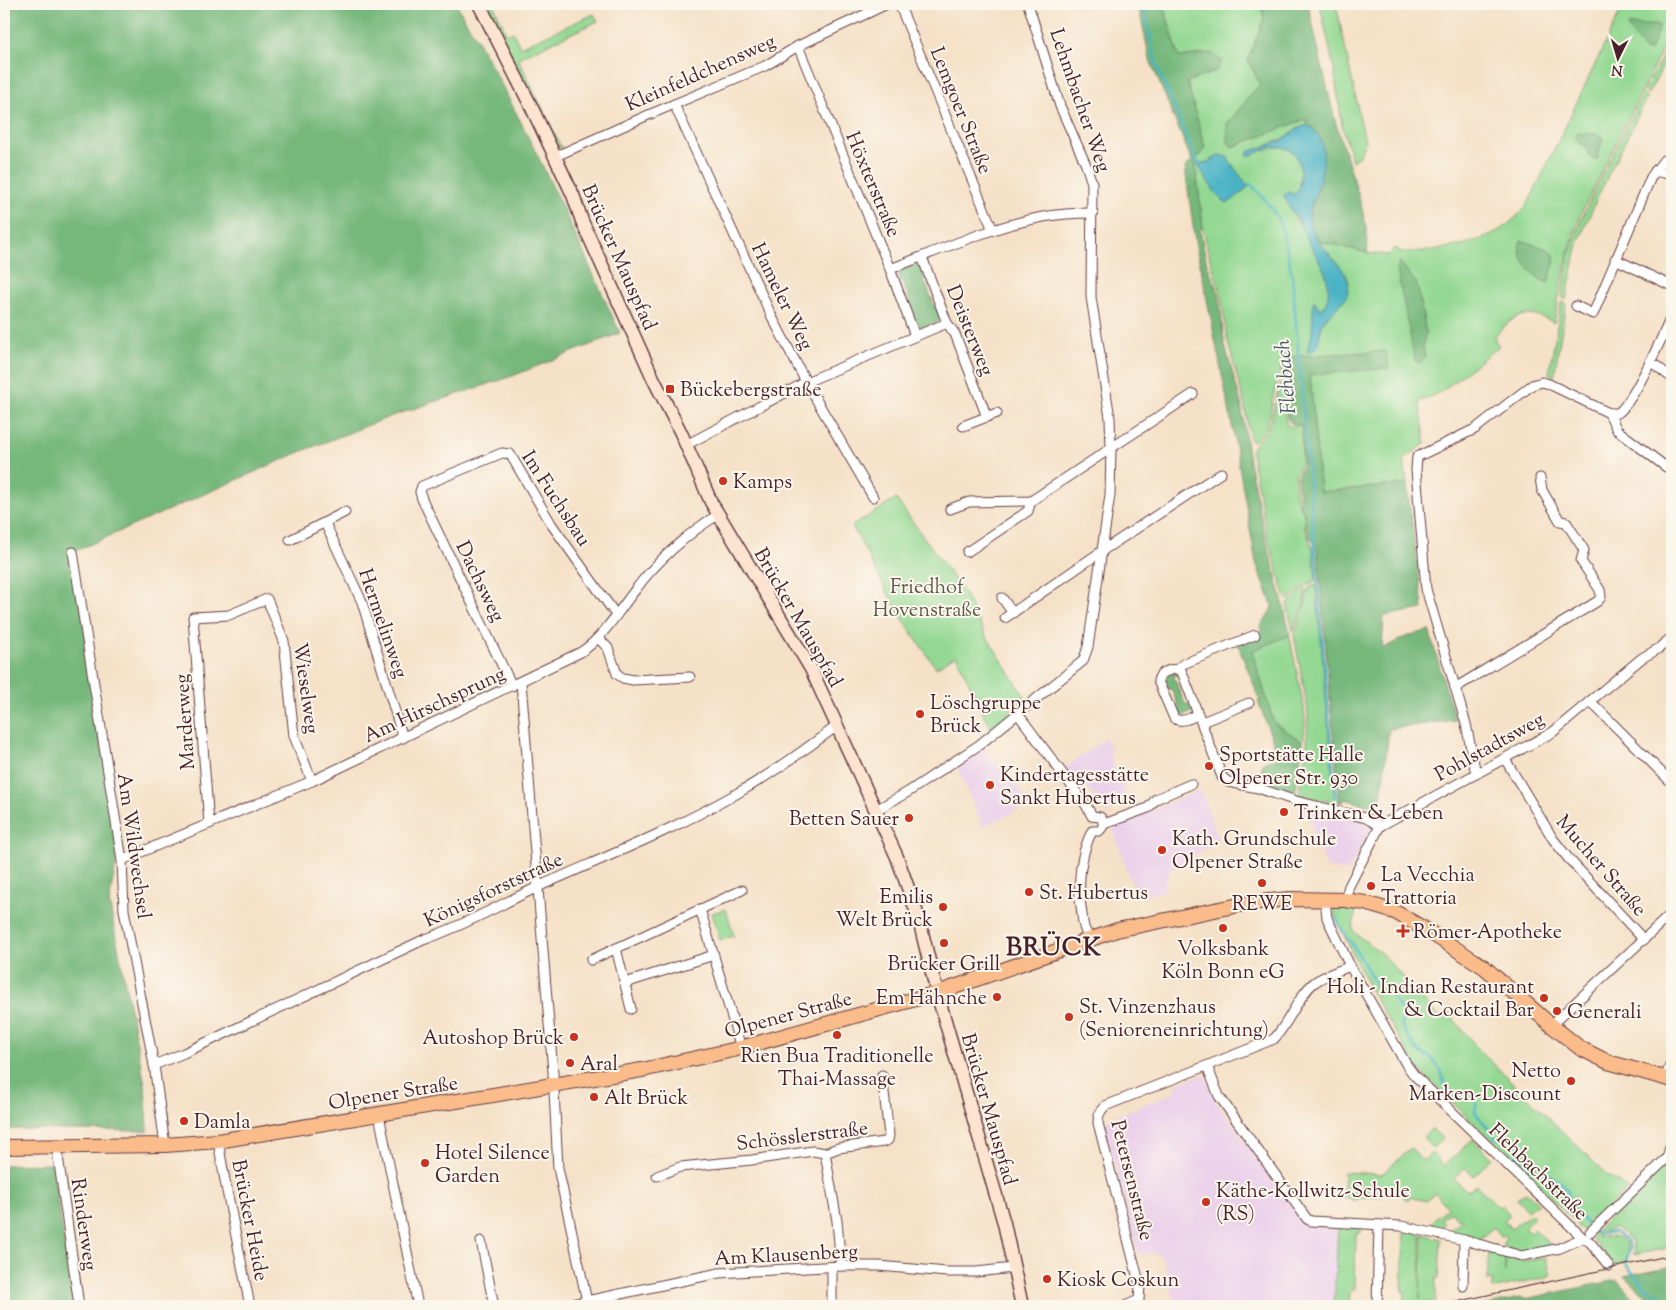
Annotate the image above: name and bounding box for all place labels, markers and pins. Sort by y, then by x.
place label: Bückebergstraße [680,377,822,406]
marker: Bückebergstraße [664,383,676,395]
place label: Kamps [733,469,792,498]
marker: Kamps [717,475,729,487]
place label: Löschgruppe Brück [930,690,1041,742]
marker: Löschgruppe Brück [914,708,926,720]
place label: Sportstätte Halle Olpener Str. 930 [1219,742,1364,794]
marker: Sportstätte Halle Olpener Str. 930 [1203,760,1215,772]
place label: Kindertagesstätte Sankt Hubertus [1000,762,1149,814]
marker: Kindertagesstätte Sankt Hubertus [984,779,996,791]
place label: Trinken & Leben [1294,800,1444,829]
place label: Betten Sauer [789,806,899,835]
marker: Trinken & Leben [1278,806,1290,818]
marker: Betten Sauer [903,812,915,824]
place label: Kath. Grundschule Olpener Straße [1172,826,1336,878]
marker: Kath. Grundschule Olpener Straße [1156,844,1168,856]
place label: La Vecchia Trattoria [1381,862,1475,914]
marker: REWE [1256,877,1268,889]
place label: St. Hubertus [1039,880,1148,909]
marker: La Vecchia Trattoria [1365,880,1377,892]
place label: Emilis Welt Brück [836,884,933,936]
marker: St. Hubertus [1023,886,1035,898]
place label: REWE [1232,891,1292,920]
marker: Emilis Welt Brück [937,901,949,913]
place label: Römer-Apotheke [1413,919,1562,948]
marker: Volksbank Köln Bonn eG [1217,922,1229,934]
marker: Römer-Apotheke [1397,925,1409,937]
place label: Volksbank Köln Bonn eG [1161,936,1285,988]
marker: Brücker Grill [938,937,950,949]
place label: Brücker Grill [888,951,1001,980]
place label: Holi - Indian Restaurant & Cocktail Bar [1327,974,1534,1026]
place label: Em Hähnche [876,985,987,1014]
marker: Em Hähnche [991,991,1003,1003]
marker: Holi - Indian Restaurant & Cocktail Bar [1538,992,1550,1004]
place label: St. Vinzenzhaus (Senioreneinrichtung) [1079,994,1269,1046]
place label: Generali [1567,999,1642,1028]
marker: Generali [1551,1005,1563,1017]
marker: St. Vinzenzhaus (Senioreneinrichtung) [1063,1011,1075,1023]
place label: Autoshop Brück [422,1025,564,1054]
marker: Rien Bua Traditionelle Thai-Massage [831,1029,843,1041]
marker: Autoshop Brück [568,1031,580,1043]
place label: Rien Bua Traditionelle Thai-Massage [740,1043,934,1095]
place label: Aral [580,1051,619,1080]
marker: Aral [564,1057,576,1069]
place label: Netto Marken-Discount [1409,1058,1561,1110]
marker: Netto Marken-Discount [1565,1075,1577,1087]
place label: Alt Brück [604,1085,688,1114]
marker: Alt Brück [588,1091,600,1103]
place label: Damla [194,1109,250,1138]
marker: Damla [178,1115,190,1127]
place label: Hotel Silence Garden [435,1140,550,1192]
marker: Hotel Silence Garden [419,1157,431,1169]
place label: Käthe-Kollwitz-Schule (RS) [1216,1178,1410,1230]
marker: Käthe-Kollwitz-Schule (RS) [1200,1196,1212,1208]
place label: Kiosk Coskun [1057,1267,1179,1296]
marker: Kiosk Coskun [1041,1273,1053,1285]

